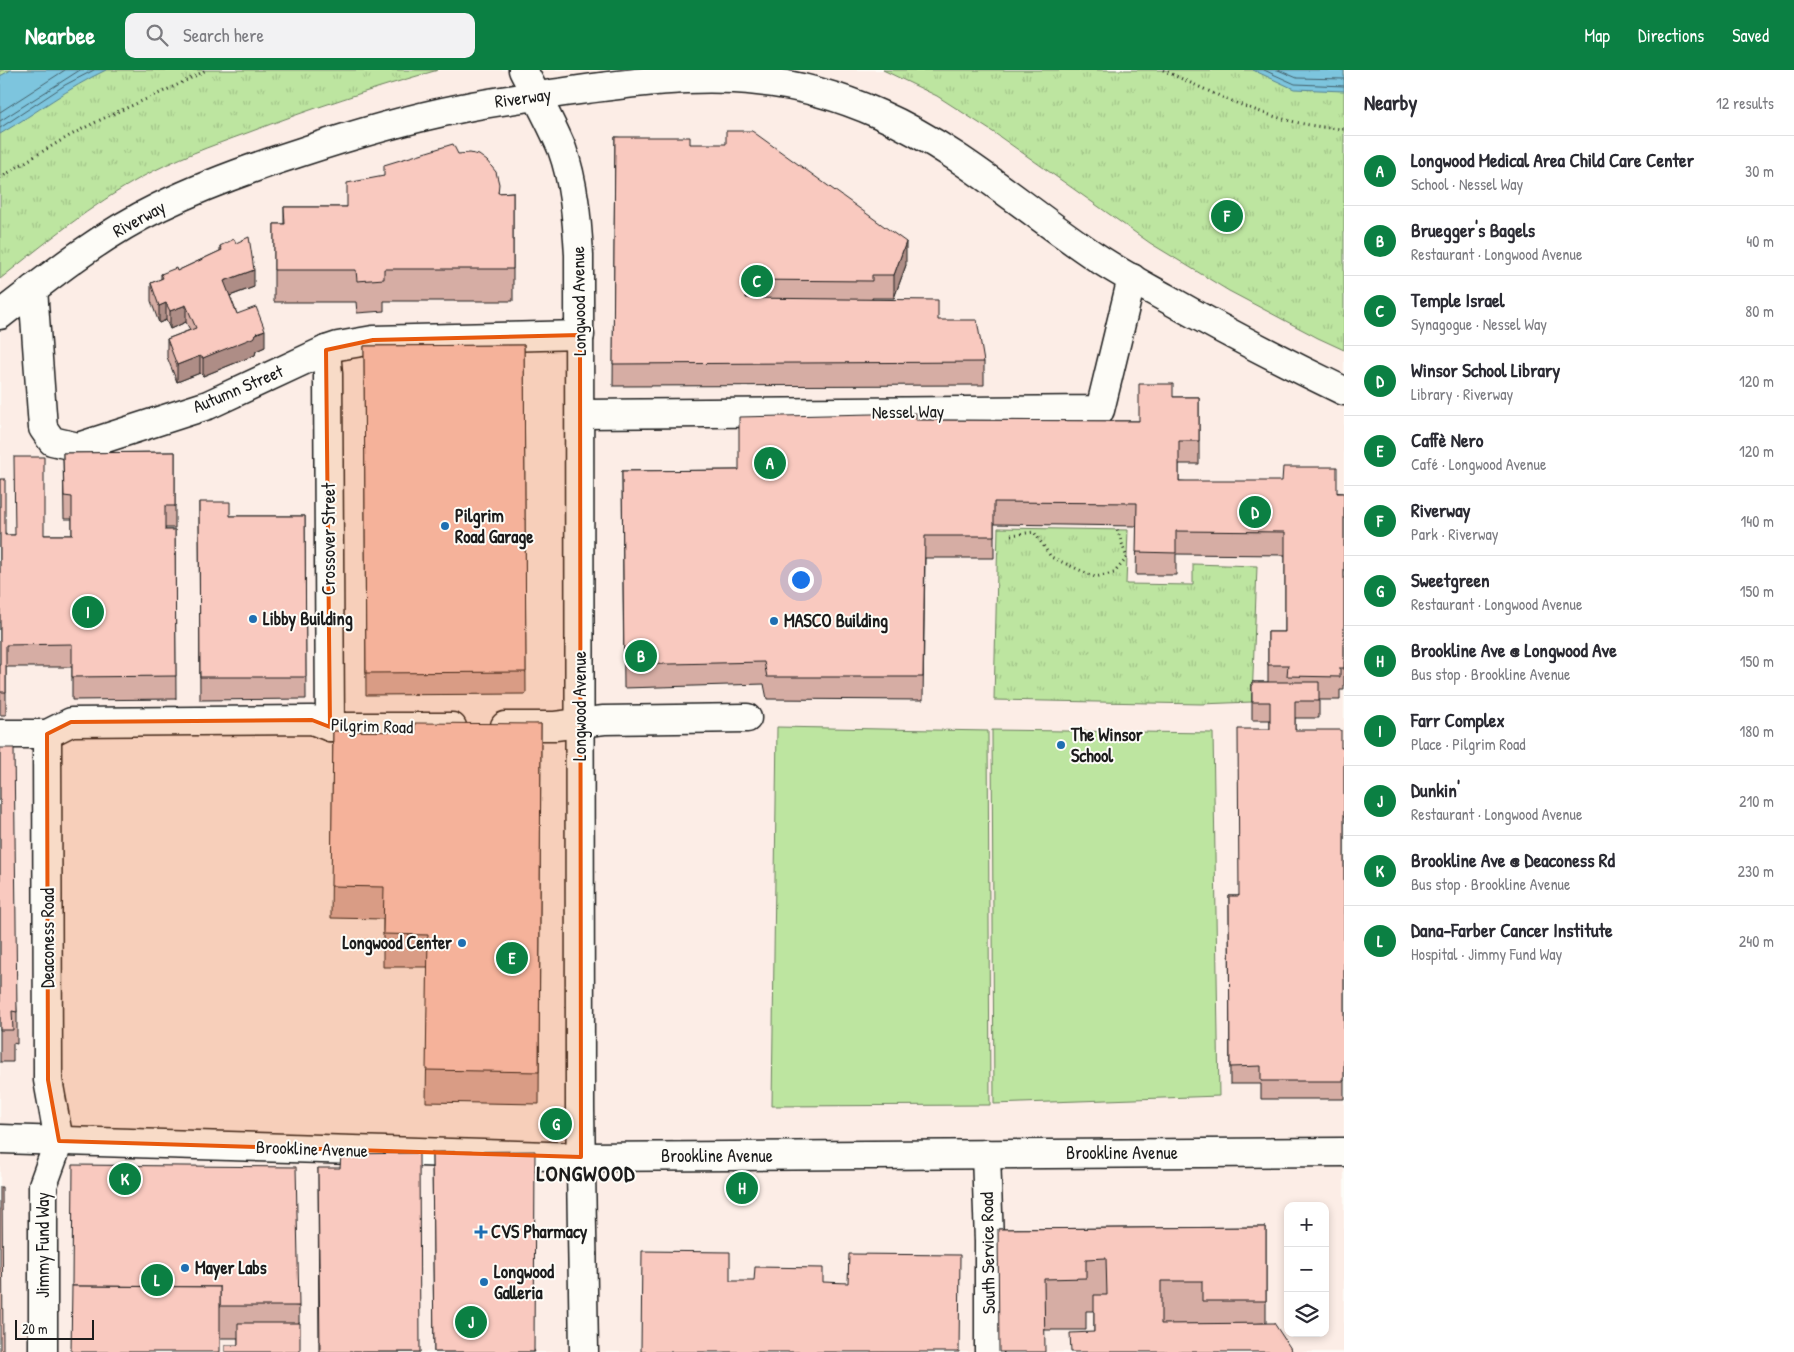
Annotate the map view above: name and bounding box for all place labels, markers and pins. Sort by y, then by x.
pin: F [1211,197,1243,235]
pin: C [741,262,773,300]
pin: A [754,444,786,482]
pin: D [1239,493,1271,531]
place label: Pilgrim Road Garage [455,503,534,550]
marker: Pilgrim Road Garage [439,520,451,532]
pin: I [72,593,104,631]
place label: Libby Building [263,606,353,632]
place label: MASCO Building [784,608,888,634]
marker: Libby Building [247,613,259,625]
marker: MASCO Building [768,615,780,627]
pin: B [625,637,657,675]
place label: The Winsor School [1070,722,1143,768]
marker: The Winsor School [1055,739,1067,751]
place label: Longwood Center [342,930,452,956]
marker: Longwood Center [456,937,468,949]
pin: E [496,939,528,977]
pin: G [540,1105,572,1143]
pin: K [109,1160,141,1198]
pin: H [726,1169,758,1207]
place label: CVS Pharmacy [491,1219,588,1245]
marker: CVS Pharmacy [475,1226,487,1238]
place label: Mayer Labs [195,1255,267,1281]
place label: Longwood Galleria [494,1259,554,1305]
pin: L [141,1261,173,1299]
marker: Mayer Labs [179,1262,191,1274]
marker: Longwood Galleria [478,1276,490,1288]
pin: J [455,1303,487,1341]

